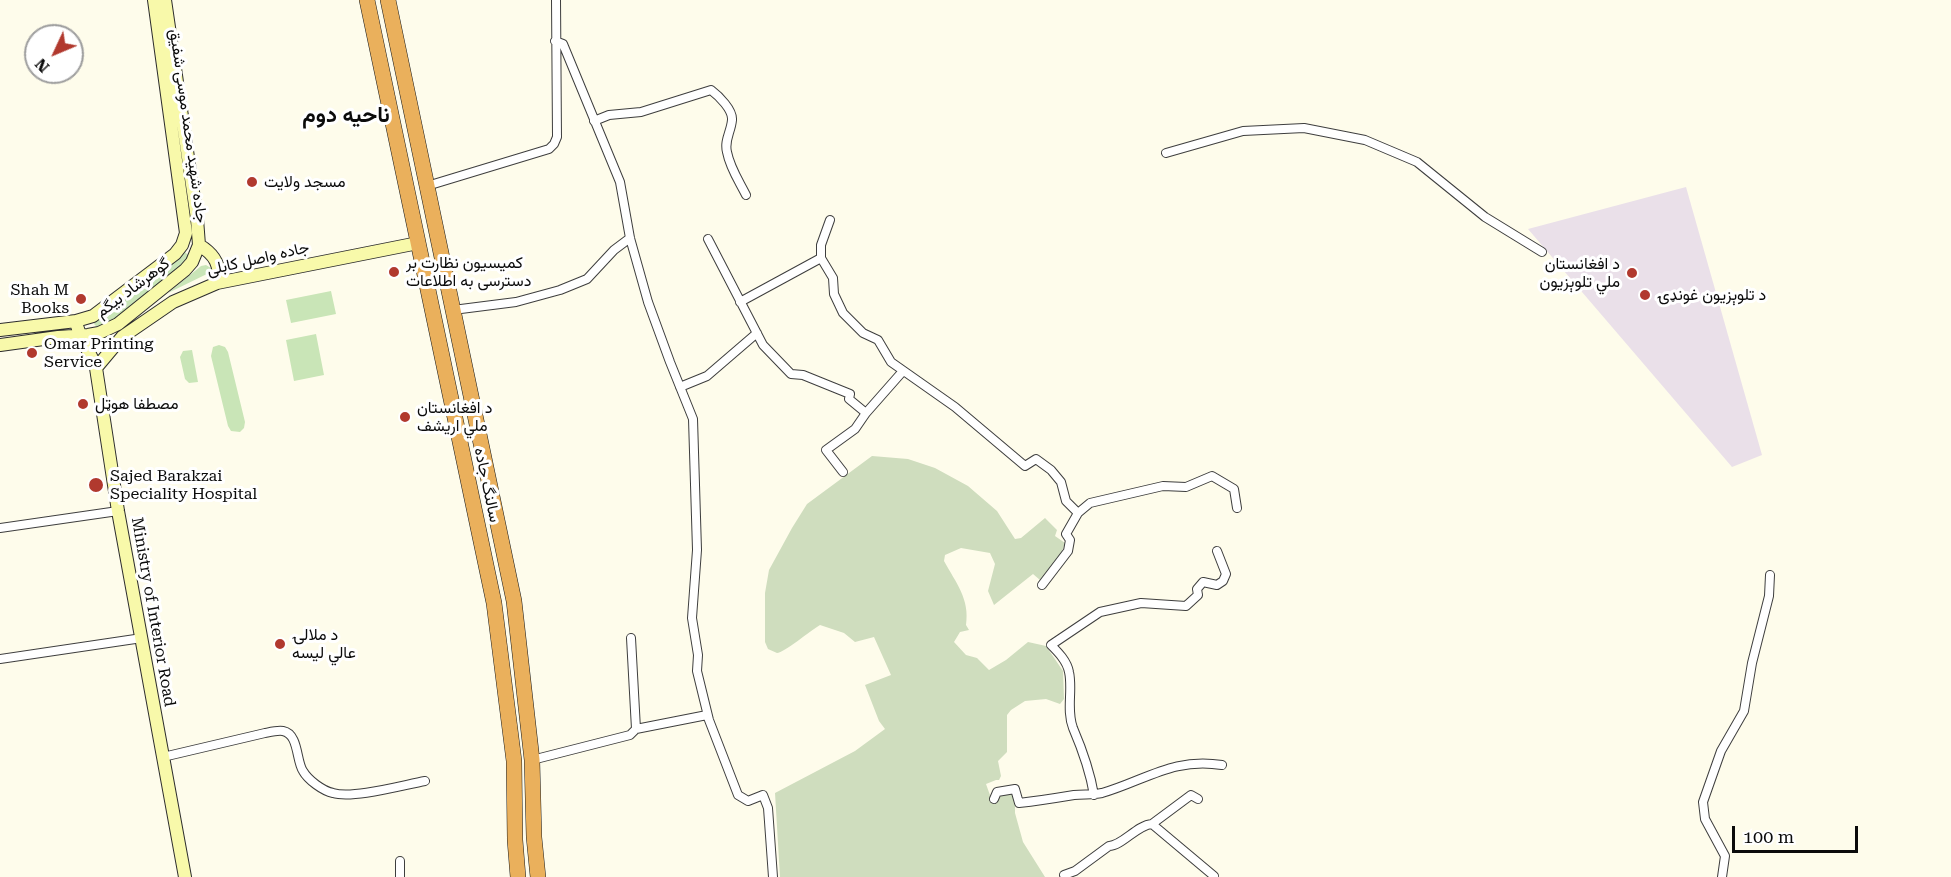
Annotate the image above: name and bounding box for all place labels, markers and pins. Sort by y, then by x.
place label: مسجد ولایت [264,172,346,192]
marker: مسجد ولایت [245,175,259,189]
place label: کمیسیون نظارت بر دسترسی به اطلاعات [406,253,531,291]
place label: د افغانستان ملي تلوېزیون [1540,254,1620,292]
marker: کمیسیون نظارت بر دسترسی به اطلاعات [387,265,401,279]
marker: د افغانستان ملي تلوېزیون [1625,266,1639,280]
place label: Shah M Books [10,280,69,318]
place label: د تلوېزیون غونډۍ [1657,285,1766,305]
marker: د تلوېزیون غونډۍ [1638,288,1652,302]
marker: Shah M Books [74,292,88,306]
place label: Omar Printing Service [44,334,153,372]
marker: Omar Printing Service [25,346,39,360]
place label: مصطفا هوټل [95,394,179,414]
marker: مصطفا هوټل [76,397,90,411]
place label: د افغانستان ملي اریشف [417,398,492,436]
marker: د افغانستان ملي اریشف [398,410,412,424]
place label: Sajed Barakzai Speciality Hospital [110,466,257,504]
marker: Sajed Barakzai Speciality Hospital [87,476,105,494]
place label: د ملالۍ عالي لیسه [292,625,356,663]
marker: د ملالۍ عالي لیسه [273,637,287,651]

